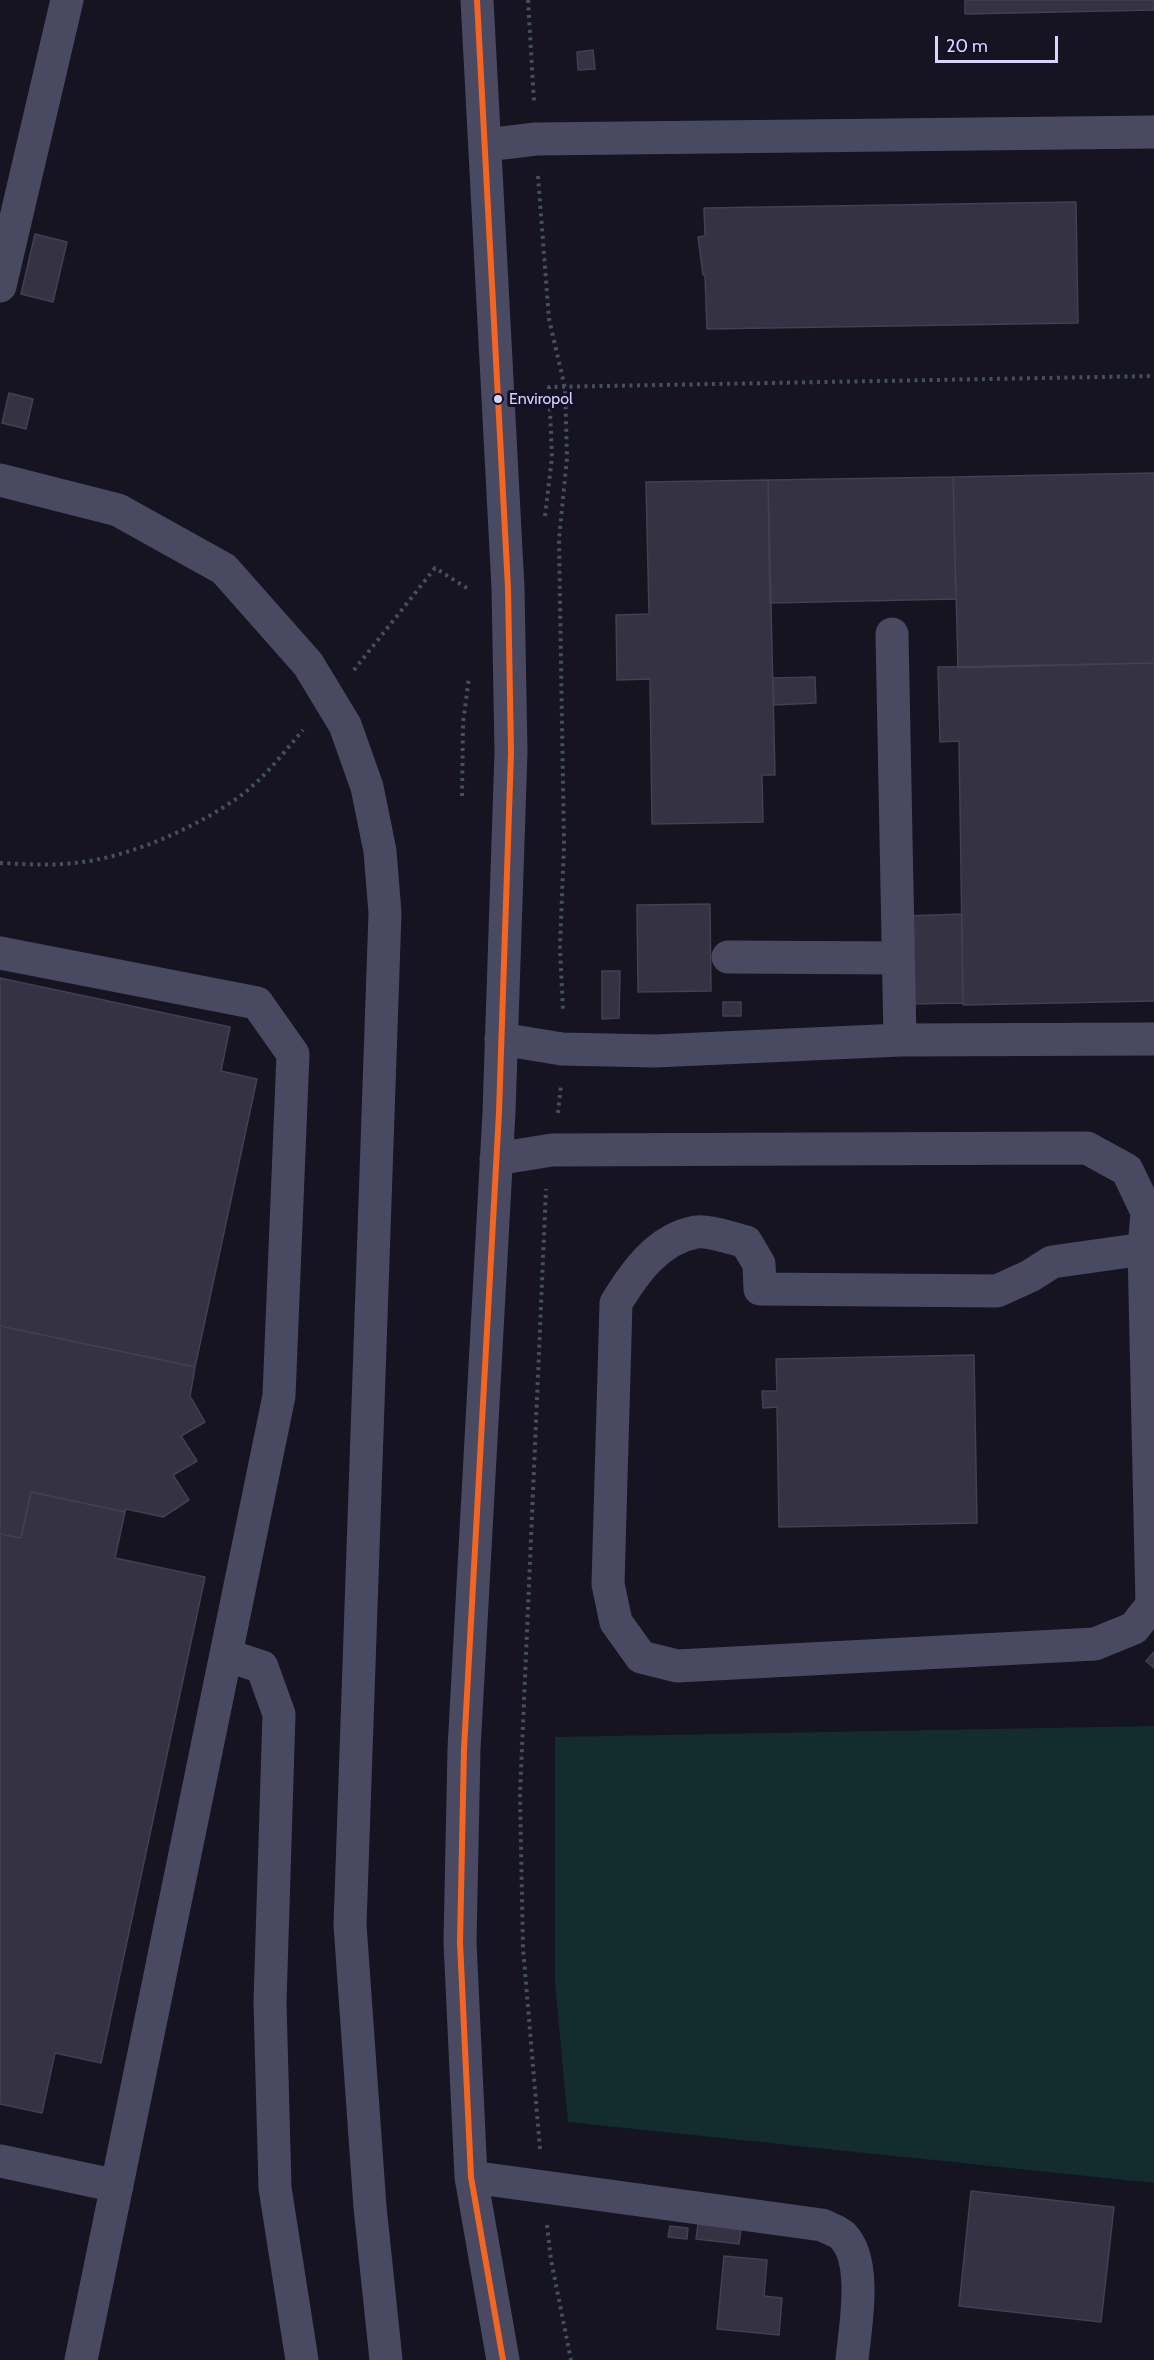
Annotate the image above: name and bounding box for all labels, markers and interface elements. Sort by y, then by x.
scale bar [938,24,1061,62]
text: 20 m [946,35,988,57]
place label: Enviropol [509,389,573,409]
marker: Enviropol [492,393,504,405]

